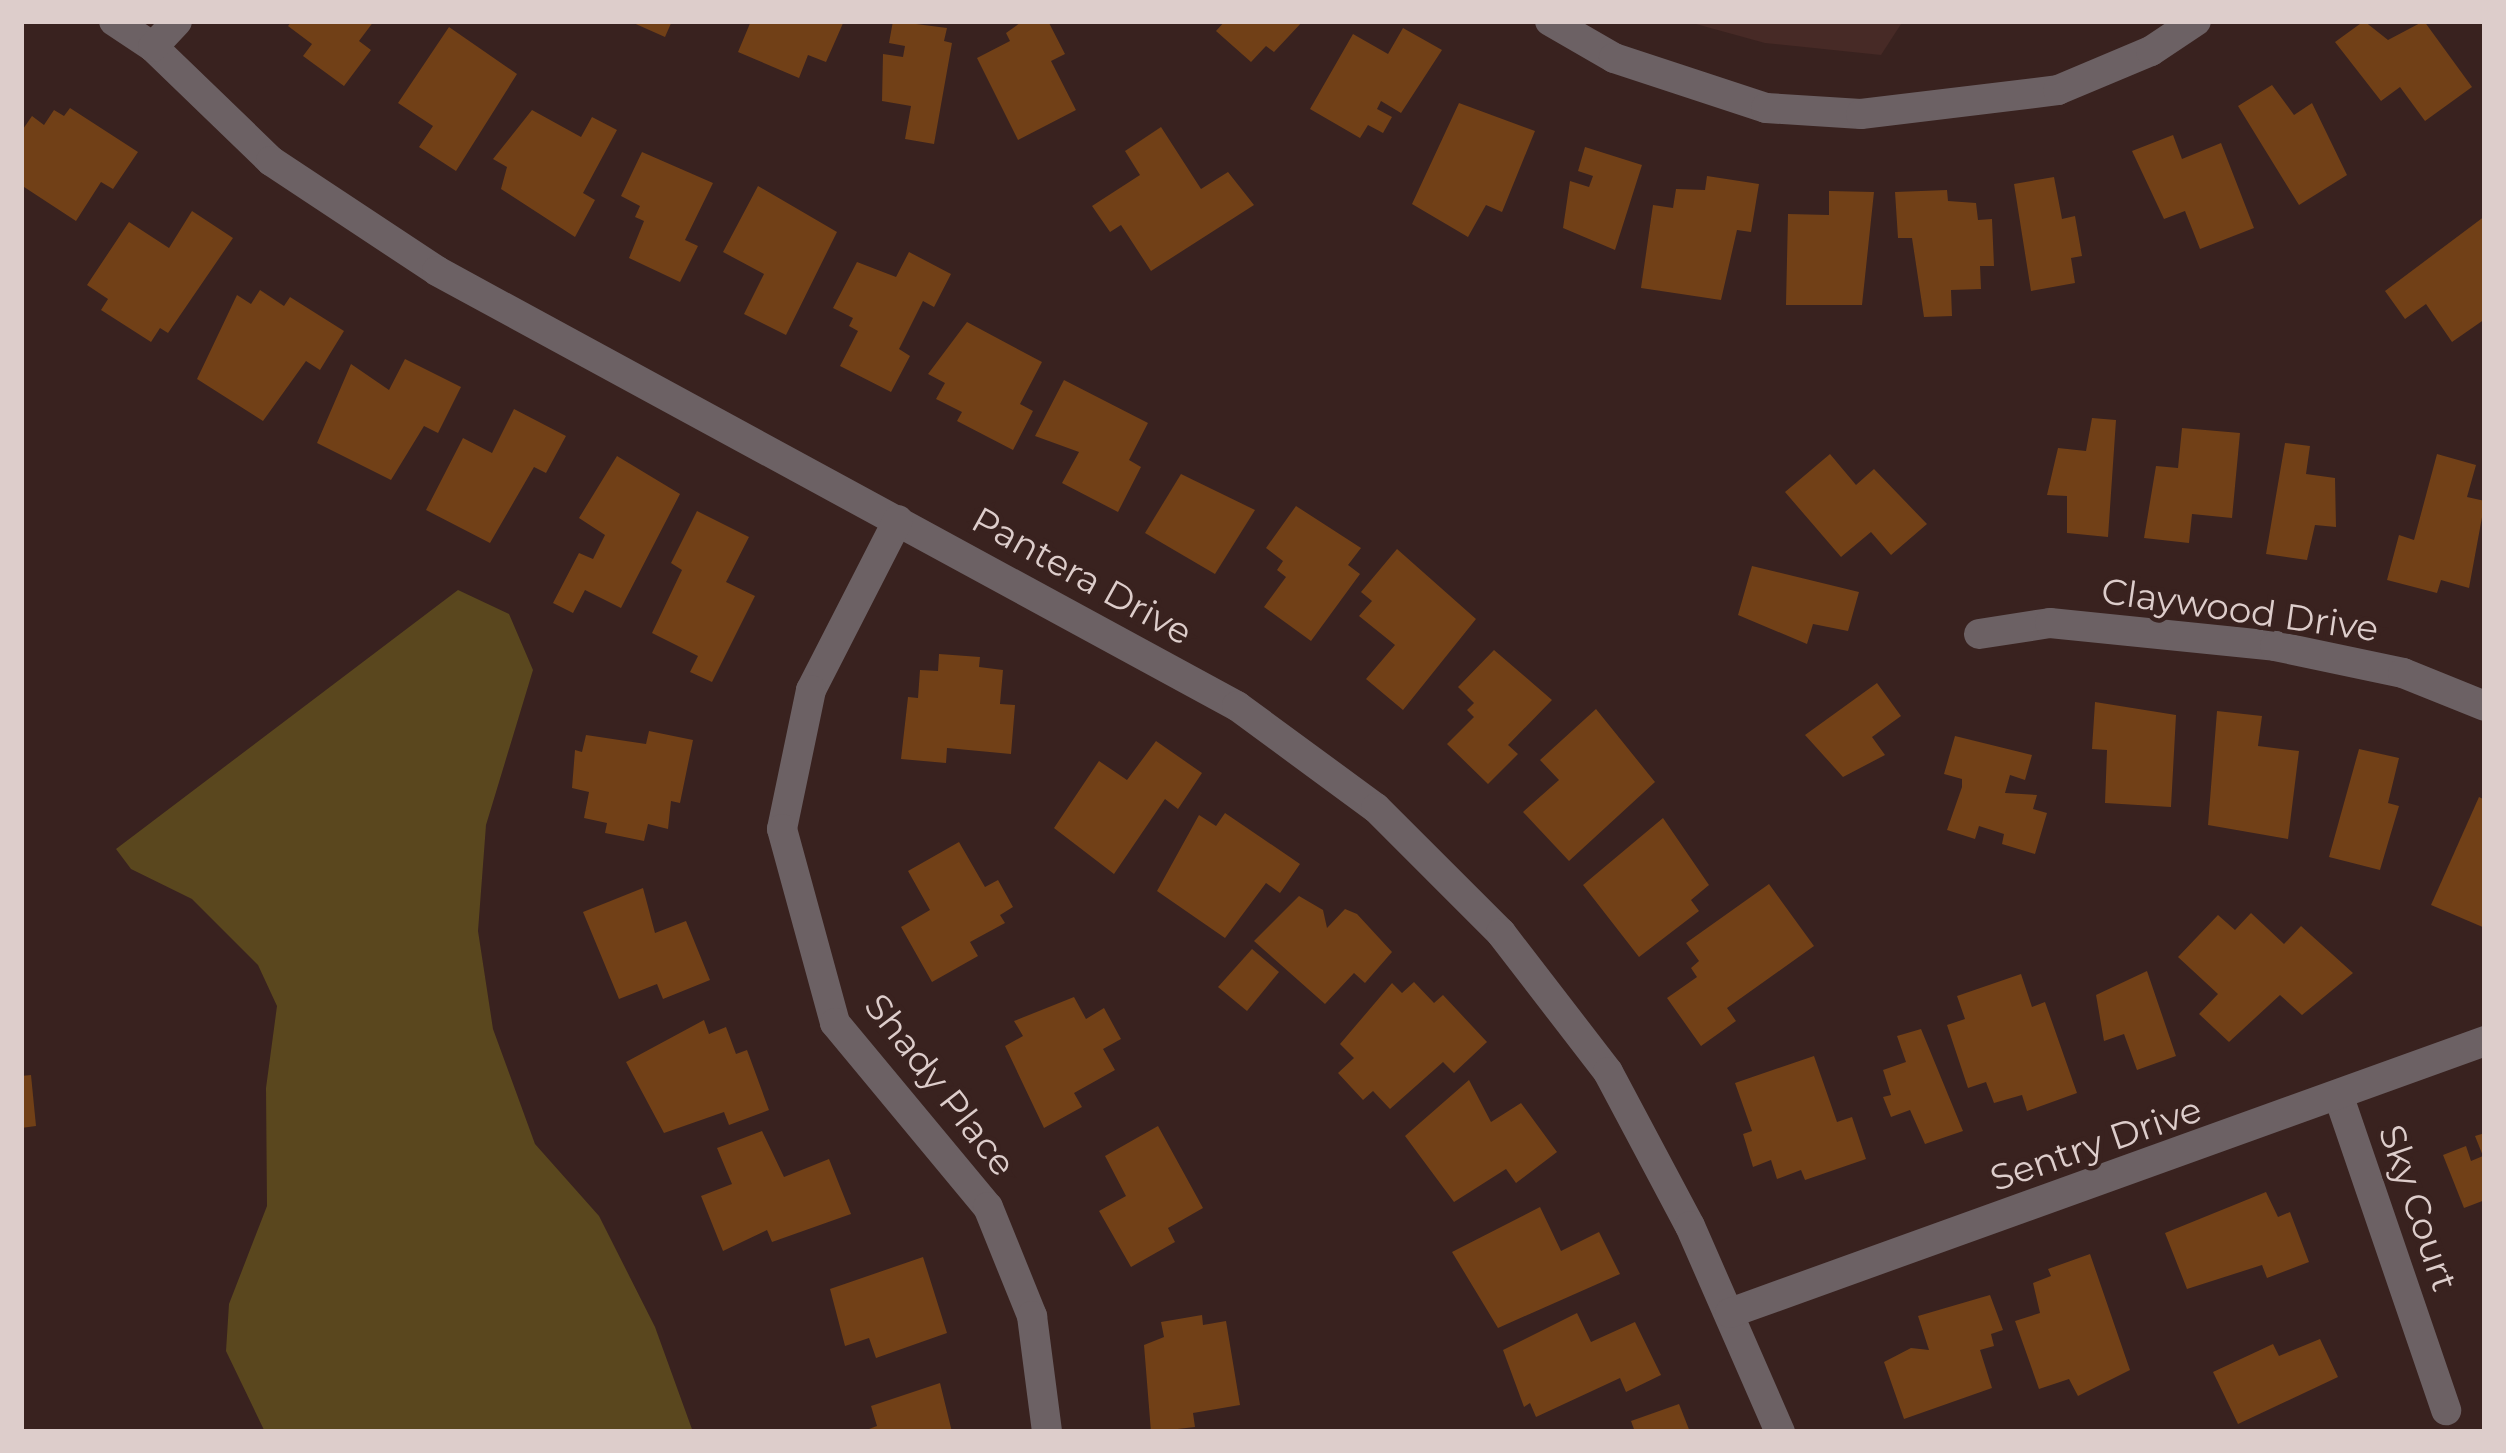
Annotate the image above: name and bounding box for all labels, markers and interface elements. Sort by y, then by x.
street label: Pantera Drive [965,498,1199,654]
street label: Claywood Drive [2099,569,2381,651]
street label: Shady Place [855,985,1025,1185]
street label: Sentry Drive [1985,1088,2207,1200]
street label: Sky Court [2369,1119,2467,1297]

